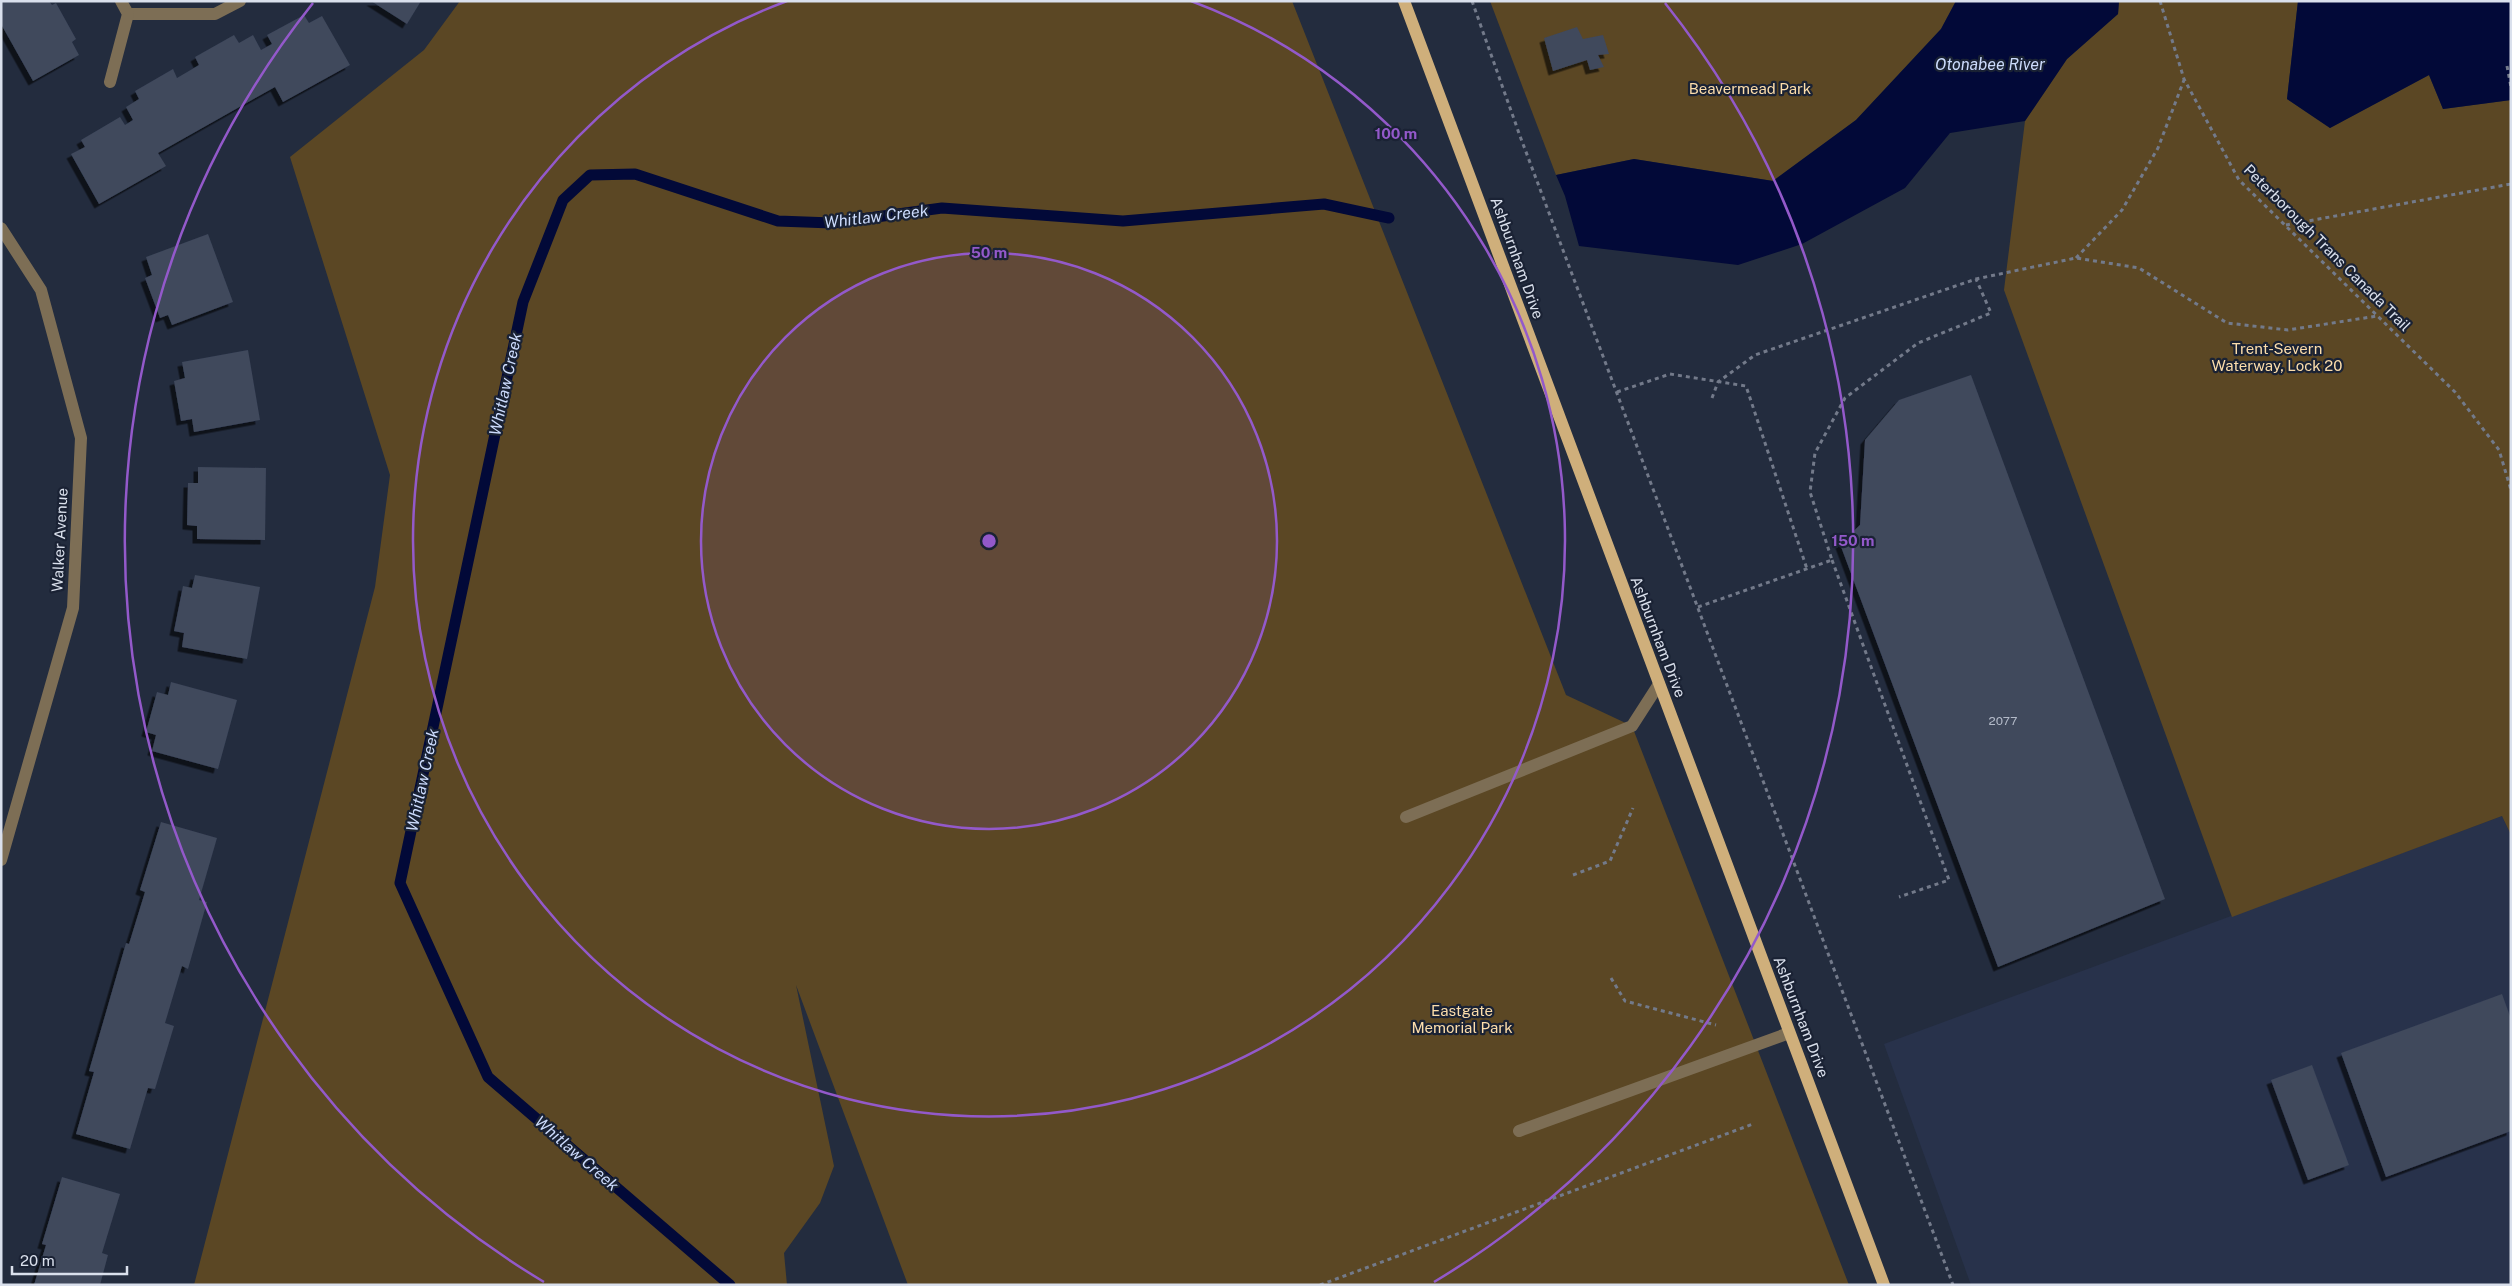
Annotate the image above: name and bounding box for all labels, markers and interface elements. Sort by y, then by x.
water label: Otonabee River [1935,55,2046,74]
park label: Beavermead Park [1689,80,1811,97]
text: 100 m [1375,125,1417,142]
street label: Peterborough Trans Canada Trail [2241,161,2414,334]
street label: Ashburnham Drive [1488,195,1547,321]
water label: Whitlaw Creek [823,201,930,232]
text: 50 m [971,244,1007,261]
water label: Whitlaw Creek [485,331,526,437]
park label: Trent-Severn Waterway, Lock 20 [2212,340,2342,374]
street label: Walker Avenue [48,488,71,592]
centre of rings [980,532,998,550]
text: 150 m [1831,532,1875,549]
street label: Ashburnham Drive [1628,574,1689,700]
house number: 2077 [1989,714,2017,728]
water label: Whitlaw Creek [402,727,443,833]
street label: Ashburnham Drive [1771,954,1832,1080]
park label: Eastgate Memorial Park [1411,1002,1513,1036]
water label: Whitlaw Creek [531,1112,623,1195]
scale bar [12,1244,128,1276]
text: 20 m [20,1252,55,1269]

